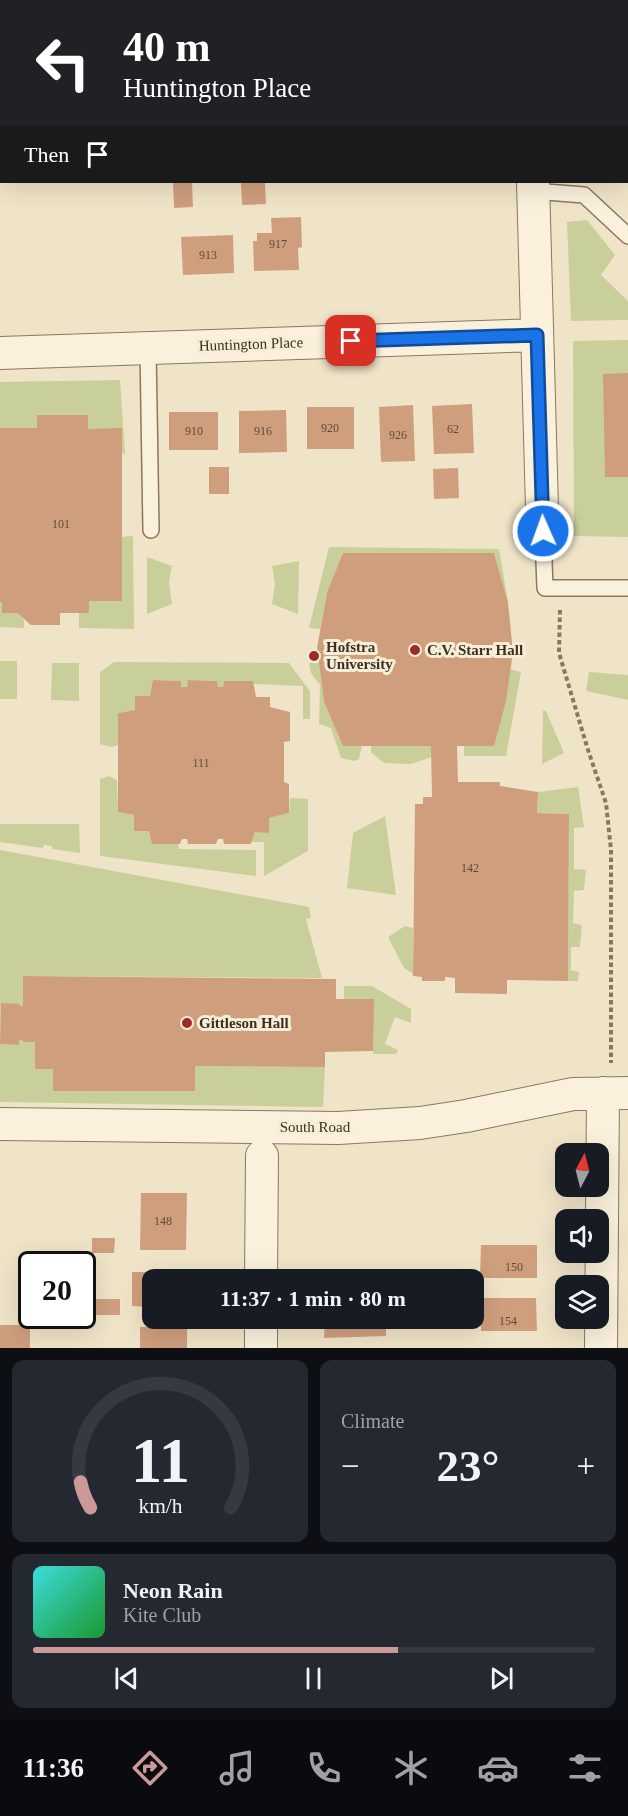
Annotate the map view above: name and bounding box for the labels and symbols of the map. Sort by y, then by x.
house number: 917 [269,237,287,251]
house number: 913 [199,248,217,262]
pin [325,315,376,366]
street label: Huntington Place [198,334,304,354]
house number: 920 [321,421,339,435]
house number: 62 [447,422,459,436]
house number: 910 [185,424,203,438]
house number: 916 [254,424,272,438]
house number: 926 [389,428,407,442]
position arrow [511,499,575,563]
house number: 101 [52,517,70,531]
place label: Hofstra University [326,639,393,672]
place label: C.V. Starr Hall [427,642,523,658]
marker: C.V. Starr Hall [408,643,422,657]
marker: Hofstra University [307,649,321,663]
house number: 111 [192,756,210,770]
house number: 142 [461,861,479,875]
place label: Gittleson Hall [199,1015,289,1031]
marker: Gittleson Hall [180,1016,194,1030]
street label: South Road [280,1119,351,1135]
north arrow [555,1143,609,1197]
house number: 148 [154,1214,172,1228]
speed limit sign: 20 [18,1251,96,1329]
house number: 150 [505,1260,523,1274]
house number: 154 [499,1314,517,1328]

